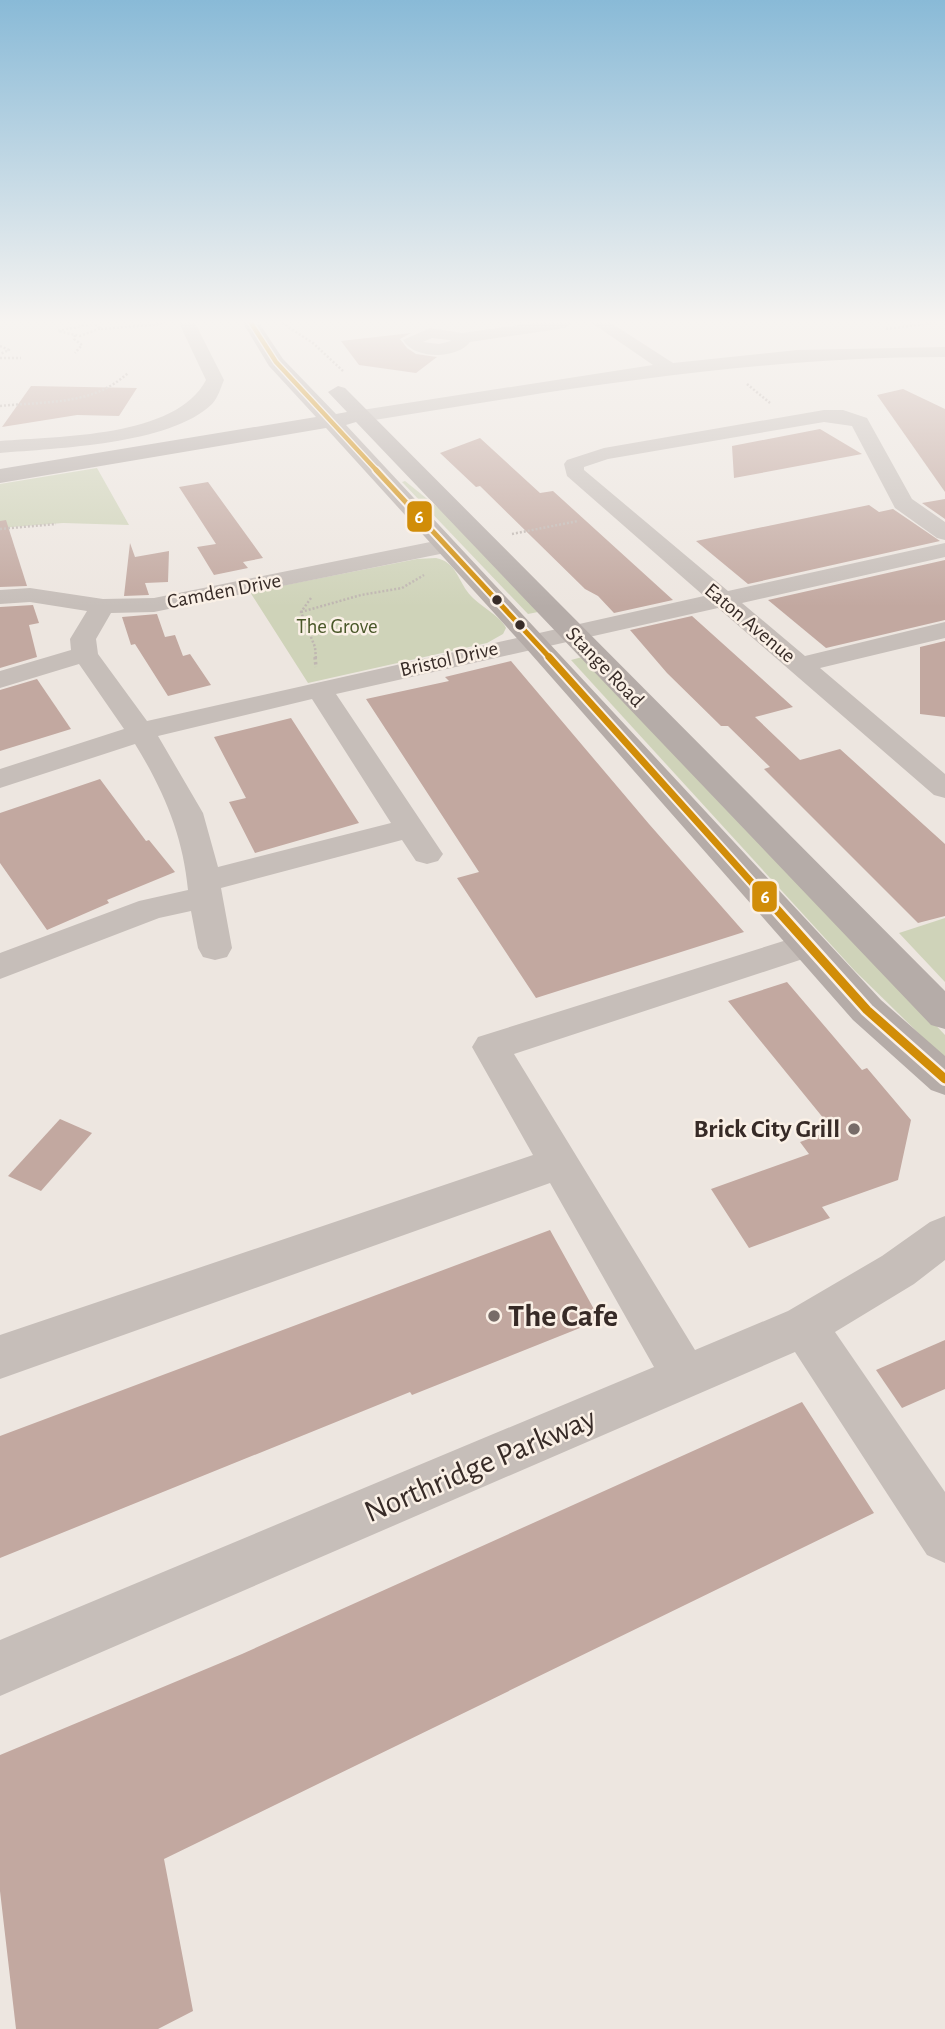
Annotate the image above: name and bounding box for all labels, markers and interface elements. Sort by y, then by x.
line badge: 6 [406,500,433,533]
text: 6 [414,508,424,527]
street label: Camden Drive [165,570,283,612]
street label: Eaton Avenue [701,579,799,667]
unlabelled marker [490,593,504,607]
park label: The Grove [296,616,378,637]
unlabelled marker [513,618,527,632]
street label: Stange Road [562,623,648,711]
street label: Bristol Drive [398,638,500,680]
line badge: 6 [751,880,778,913]
text: 6 [760,888,770,907]
place label: Brick City Grill [693,1116,840,1142]
marker: Brick City Grill [846,1121,862,1137]
place label: The Cafe [508,1300,618,1332]
marker: The Cafe [486,1308,502,1324]
street label: Northridge Parkway [360,1402,601,1528]

